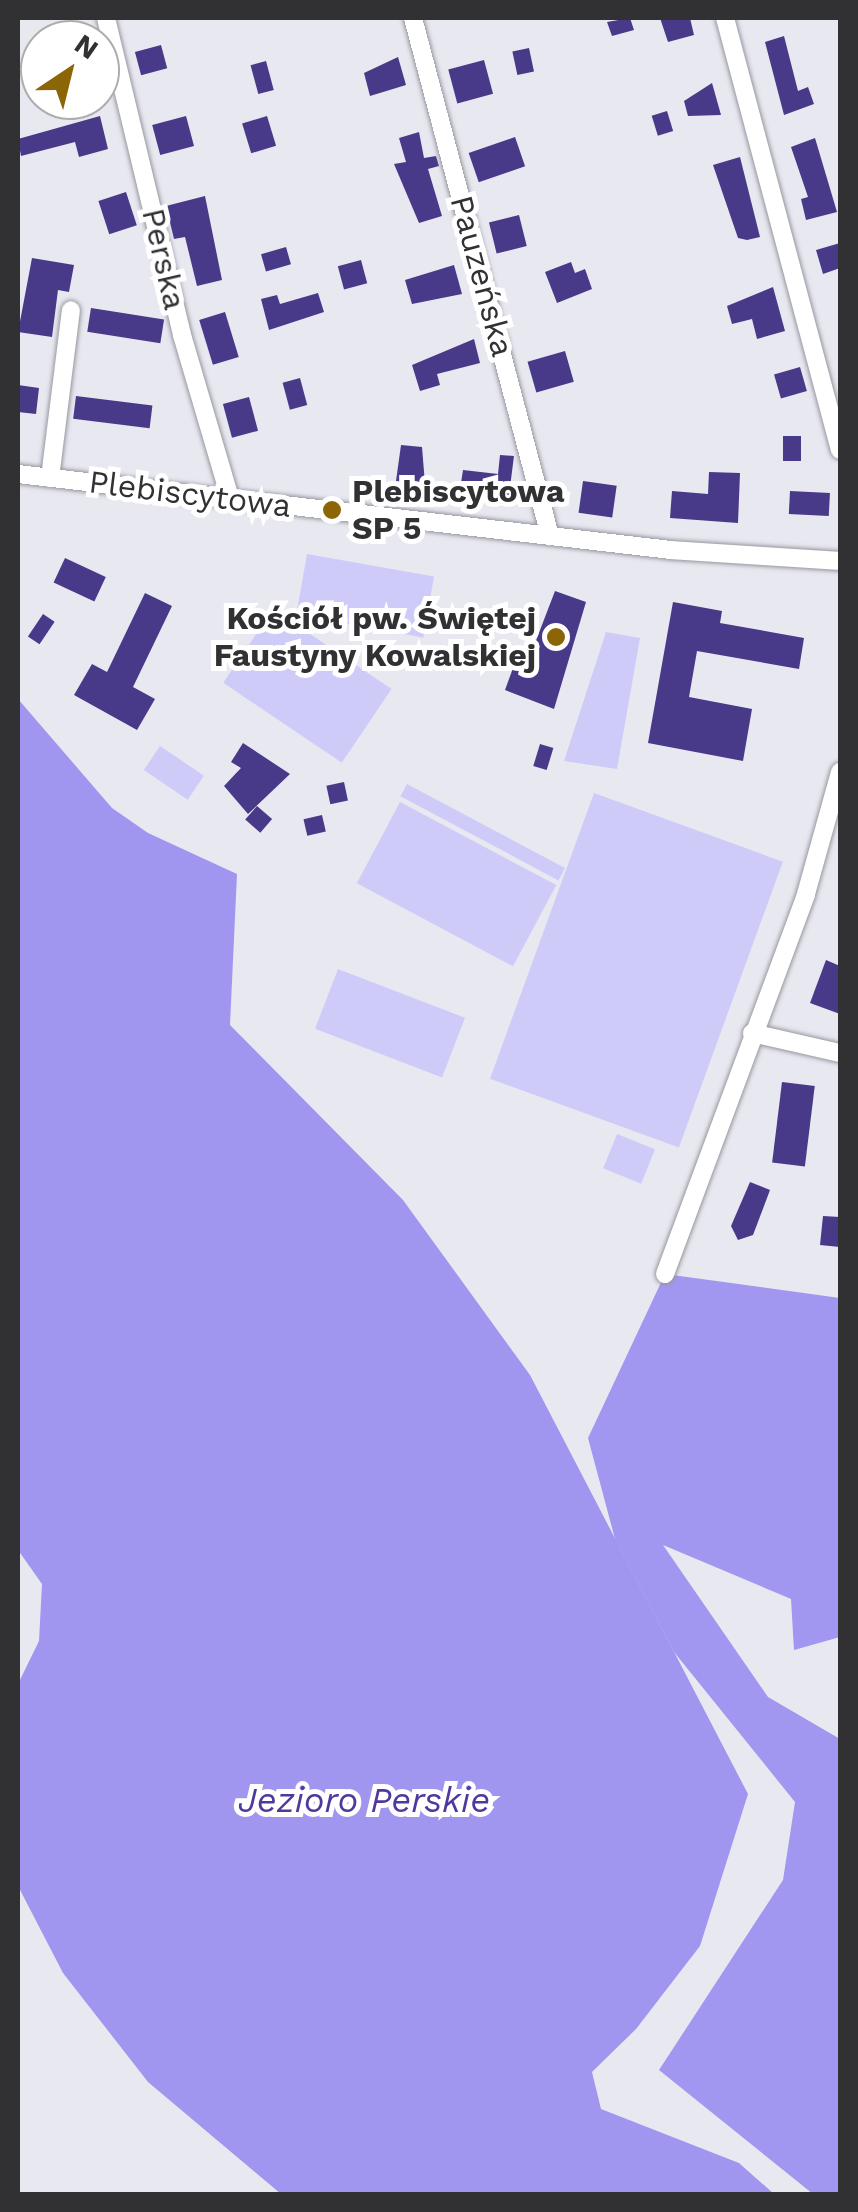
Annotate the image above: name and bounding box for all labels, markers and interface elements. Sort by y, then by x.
north arrow [20,20,120,120]
text: N [68,27,104,66]
street label: Pauzeńska [442,191,522,361]
street label: Perska [134,205,194,313]
street label: Plebiscytowa [87,463,293,525]
place label: Plebiscytowa SP 5 [352,473,564,548]
marker: Plebiscytowa SP 5 [321,499,343,521]
place label: Kościół pw. Świętej Faustyny Kowalskiej [213,600,536,675]
marker: Kościół pw. Świętej Faustyny Kowalskiej [545,626,567,648]
water label: Jezioro Perskie [238,1779,490,1821]

